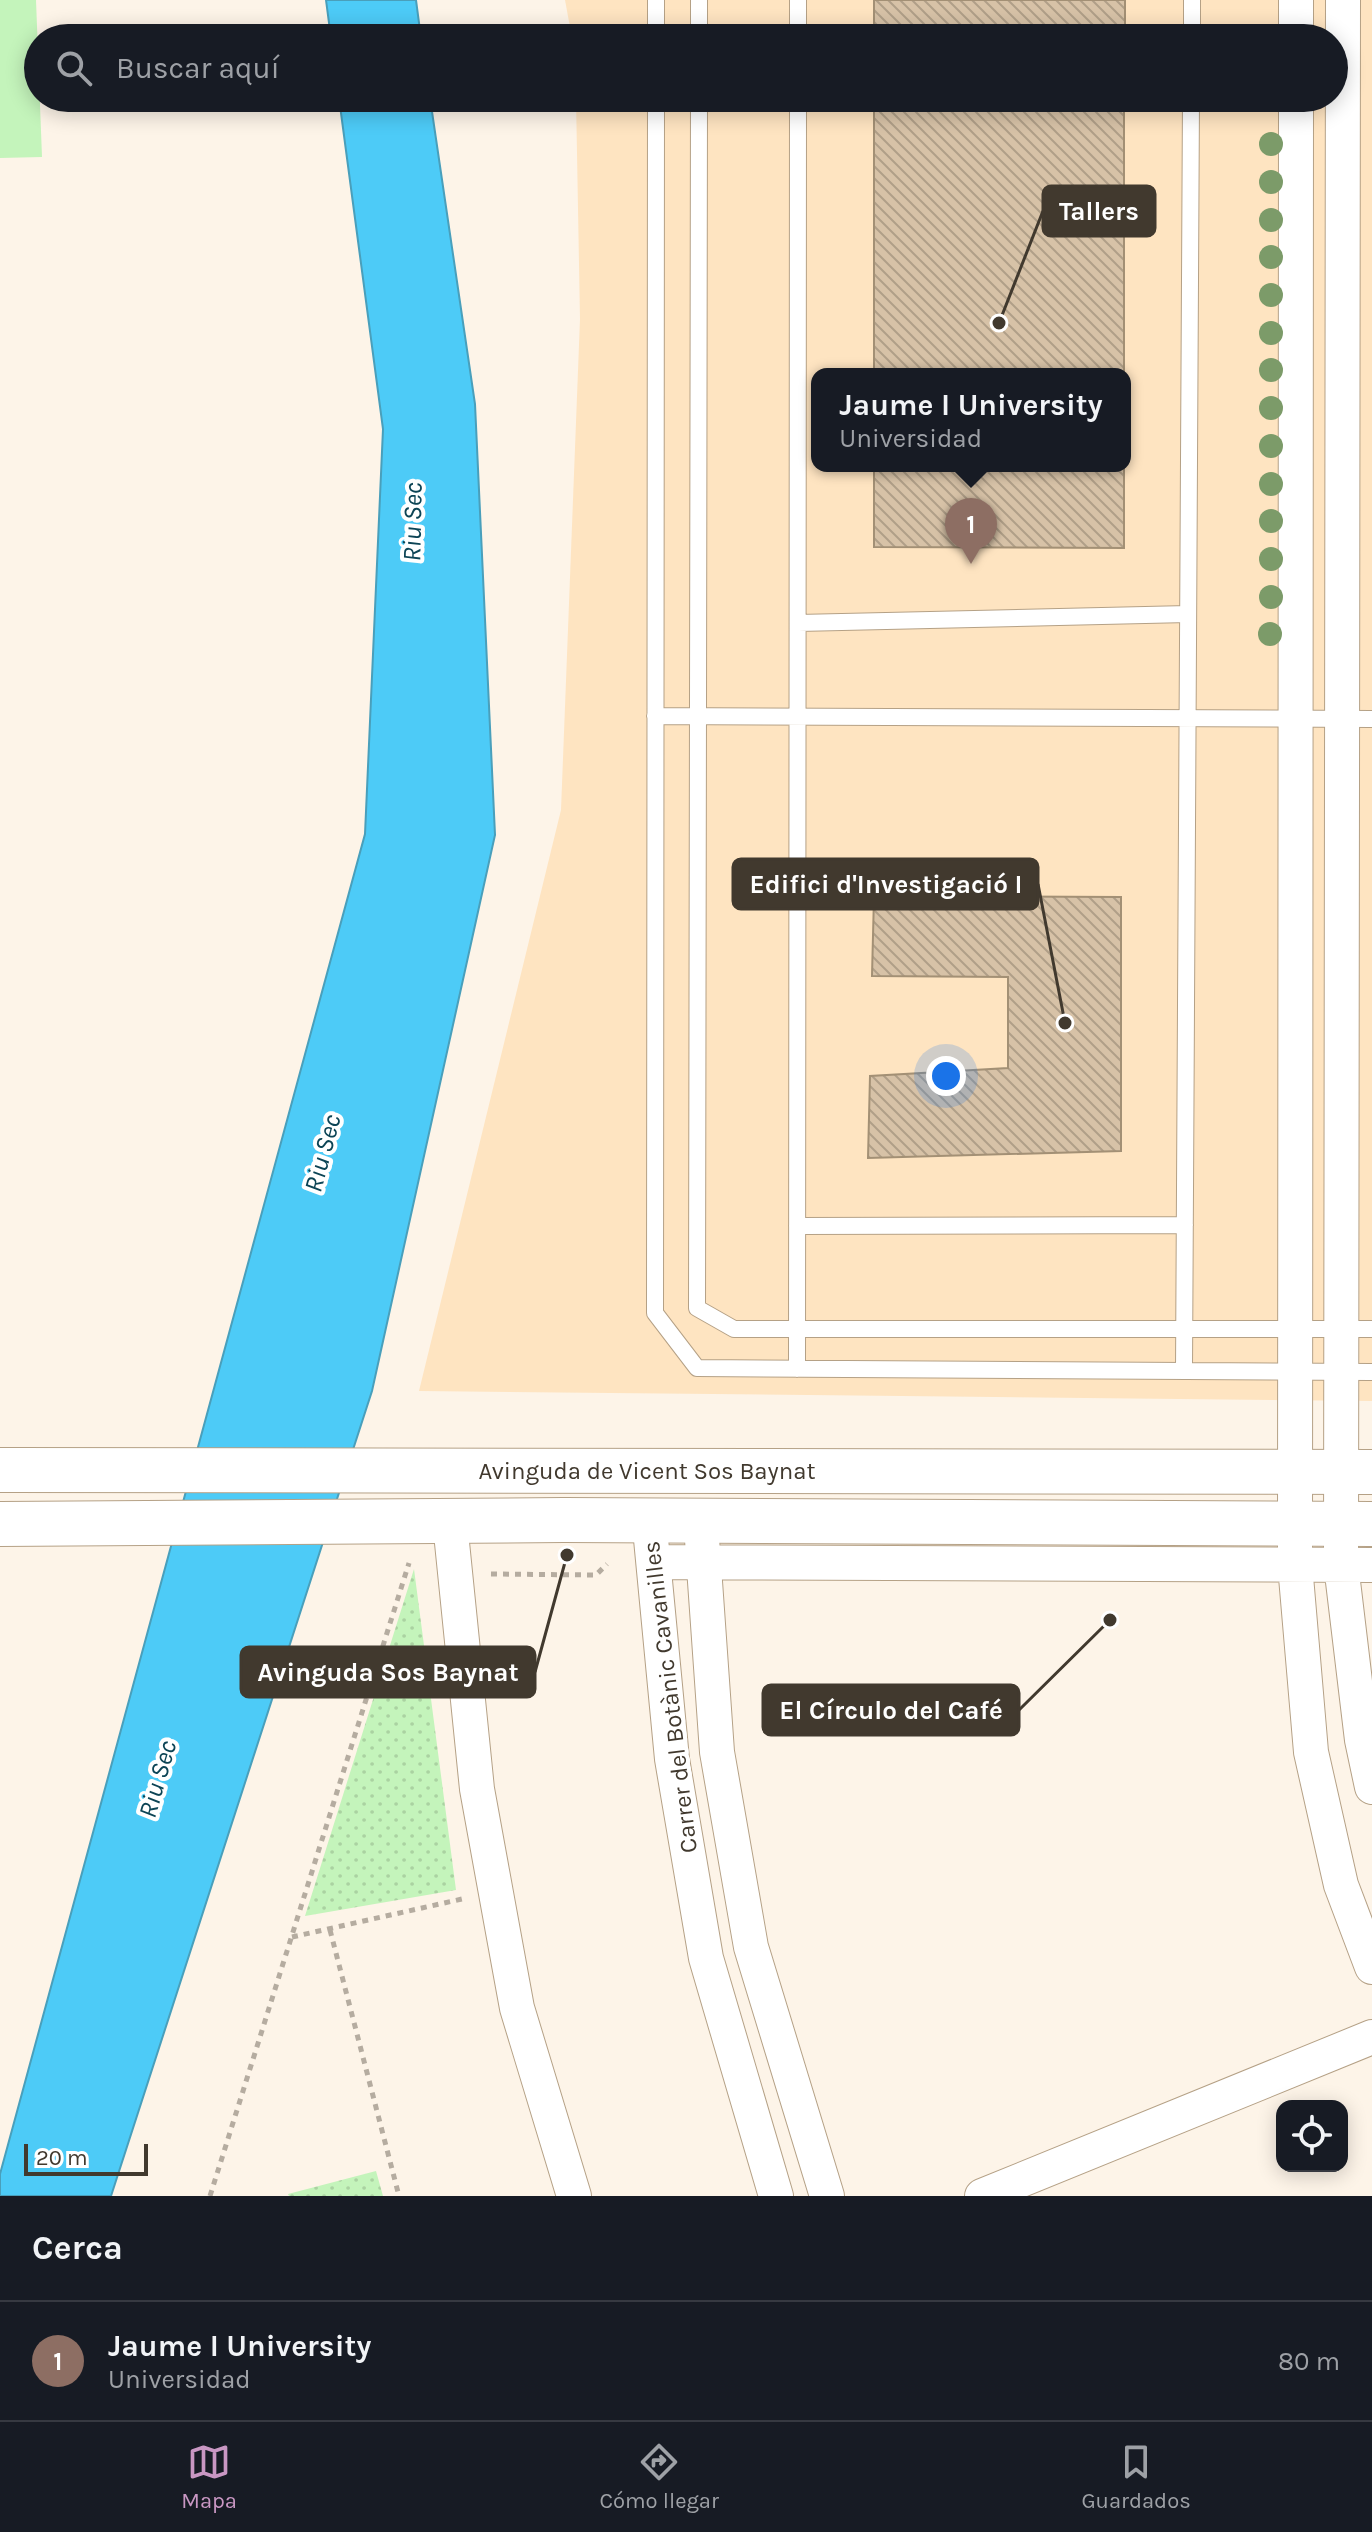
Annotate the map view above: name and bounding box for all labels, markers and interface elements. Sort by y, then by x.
search box [24,24,1348,112]
icon: search [52,46,96,90]
text: Buscar aquí [116,50,280,86]
callout: Tallers [1043,186,1155,236]
text: Tallers [1059,196,1139,227]
popup [811,368,1131,472]
text: Jaume I University [839,387,1103,423]
text: Universidad [839,423,982,454]
water label: Riu Sec [396,482,429,562]
pin: 1 [945,498,997,564]
callout: Edifici d'Investigació I [733,859,1038,909]
text: Edifici d'Investigació I [749,869,1023,900]
your location [926,1056,966,1096]
water label: Riu Sec [297,1111,348,1195]
street label: Avinguda de Vicent Sos Baynat [479,1457,815,1485]
street label: Carrer del Botànic Cavanilles [637,1539,703,1855]
callout: Avinguda Sos Baynat [241,1647,535,1697]
text: Avinguda Sos Baynat [257,1657,519,1688]
callout: El Círculo del Café [763,1685,1019,1735]
text: El Círculo del Café [779,1695,1003,1726]
water label: Riu Sec [132,1737,183,1822]
map controls [1276,2100,1348,2172]
button: locate [1276,2100,1348,2172]
scale bar [24,2140,148,2176]
text: 20 m [36,2145,88,2171]
text: Cerca [32,2228,123,2268]
text: Jaume I University [108,2328,371,2364]
text: 1 [53,2346,63,2377]
text: 80 m [1278,2346,1340,2377]
text: Universidad [108,2364,251,2395]
tab: Mapa [181,2440,237,2514]
tab: Cómo llegar [599,2440,719,2514]
tab: Guardados [1081,2440,1191,2514]

